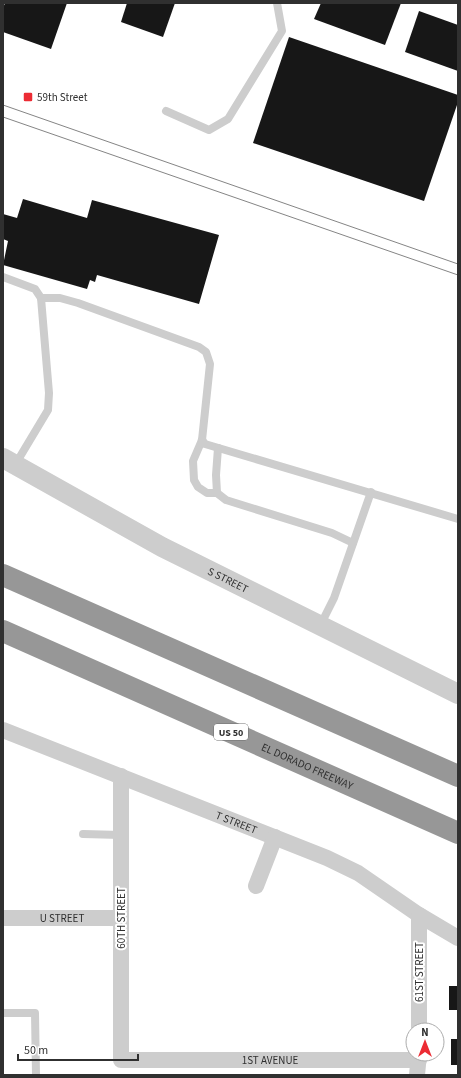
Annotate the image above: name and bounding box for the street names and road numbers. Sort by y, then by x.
street label: S STREET [205,564,251,597]
road number: US 50 [214,724,248,740]
street label: EL DORADO FREEWAY [259,740,356,794]
street label: T STREET [213,808,259,838]
street label: 60TH STREET [114,887,129,949]
street label: U STREET [40,911,84,926]
street label: 61ST STREET [412,942,427,1002]
street label: 1ST AVENUE [242,1053,298,1068]

